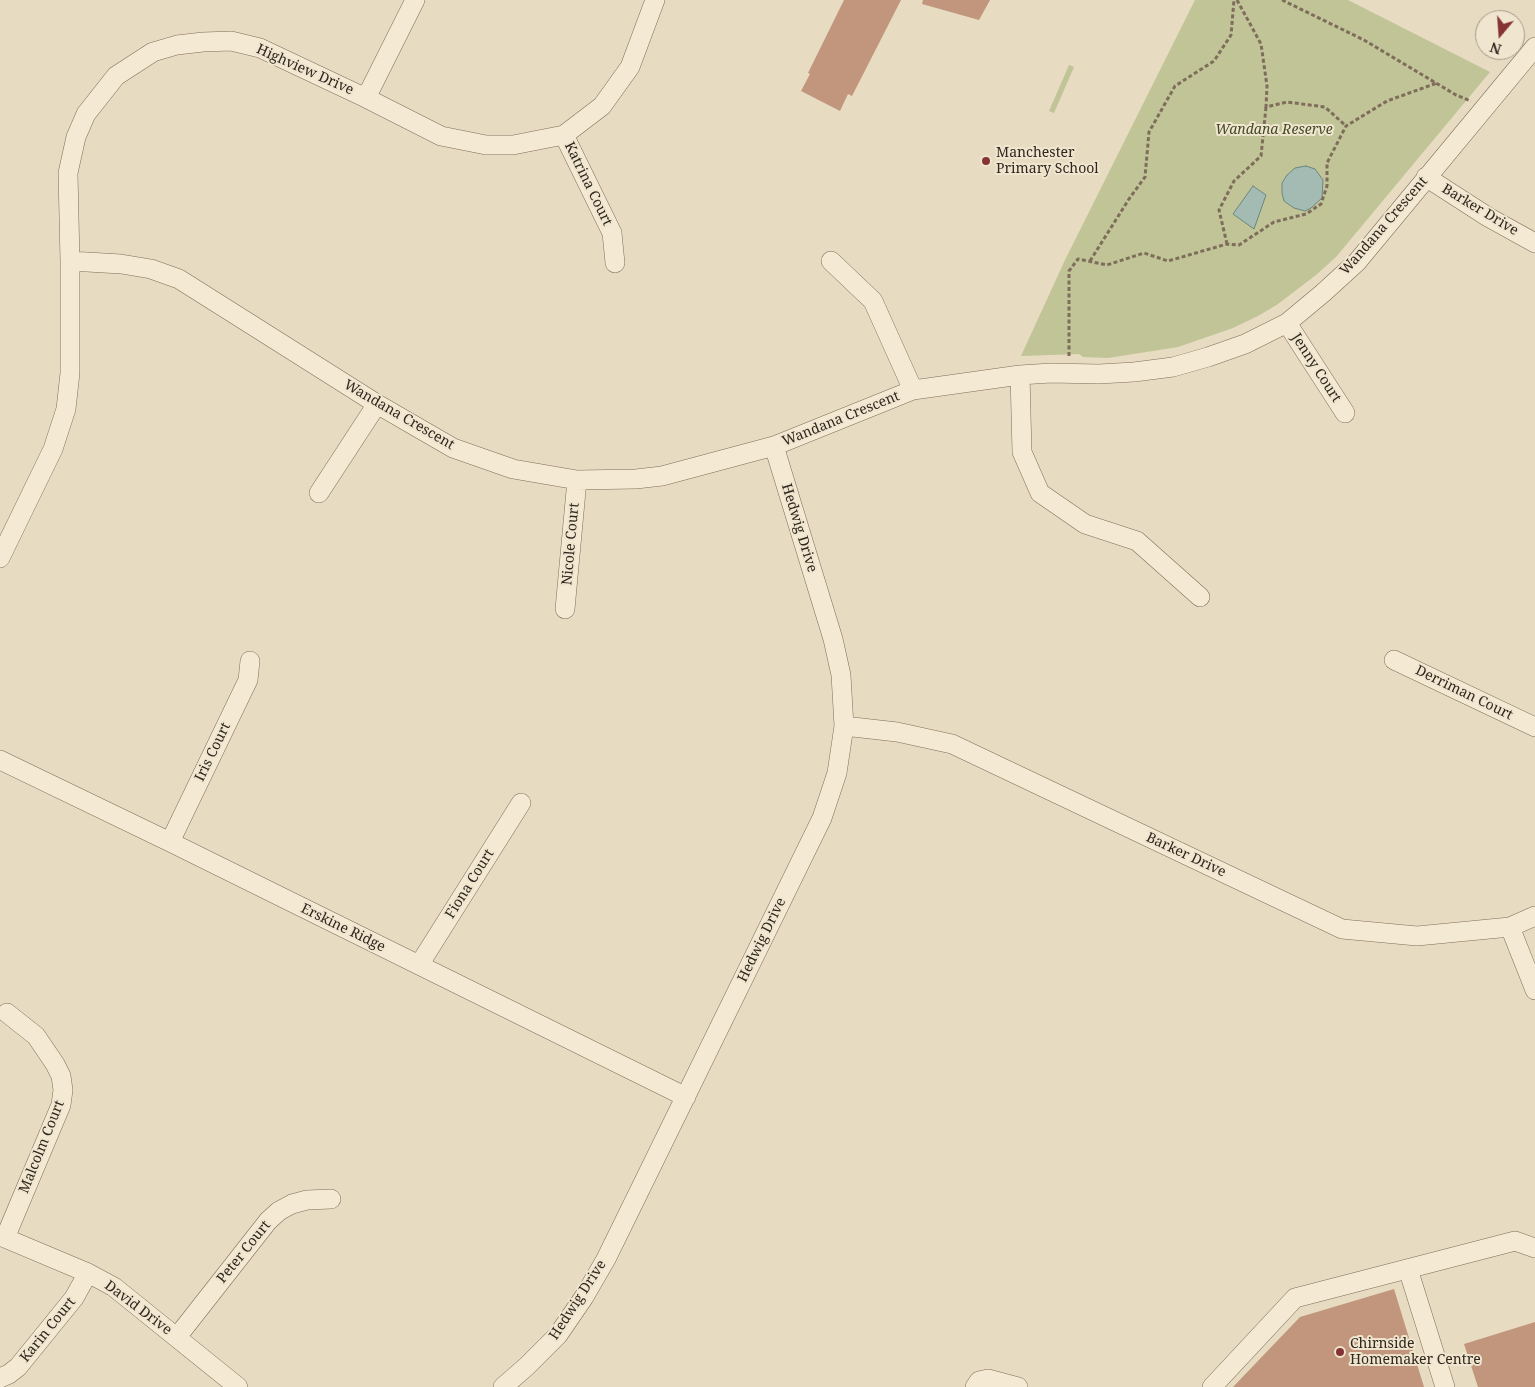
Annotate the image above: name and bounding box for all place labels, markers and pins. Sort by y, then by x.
place label: Manchester Primary School [996,145,1099,178]
marker: Manchester Primary School [980,155,992,167]
place label: Chirnside Homemaker Centre [1350,1336,1481,1368]
marker: Chirnside Homemaker Centre [1334,1346,1346,1358]

